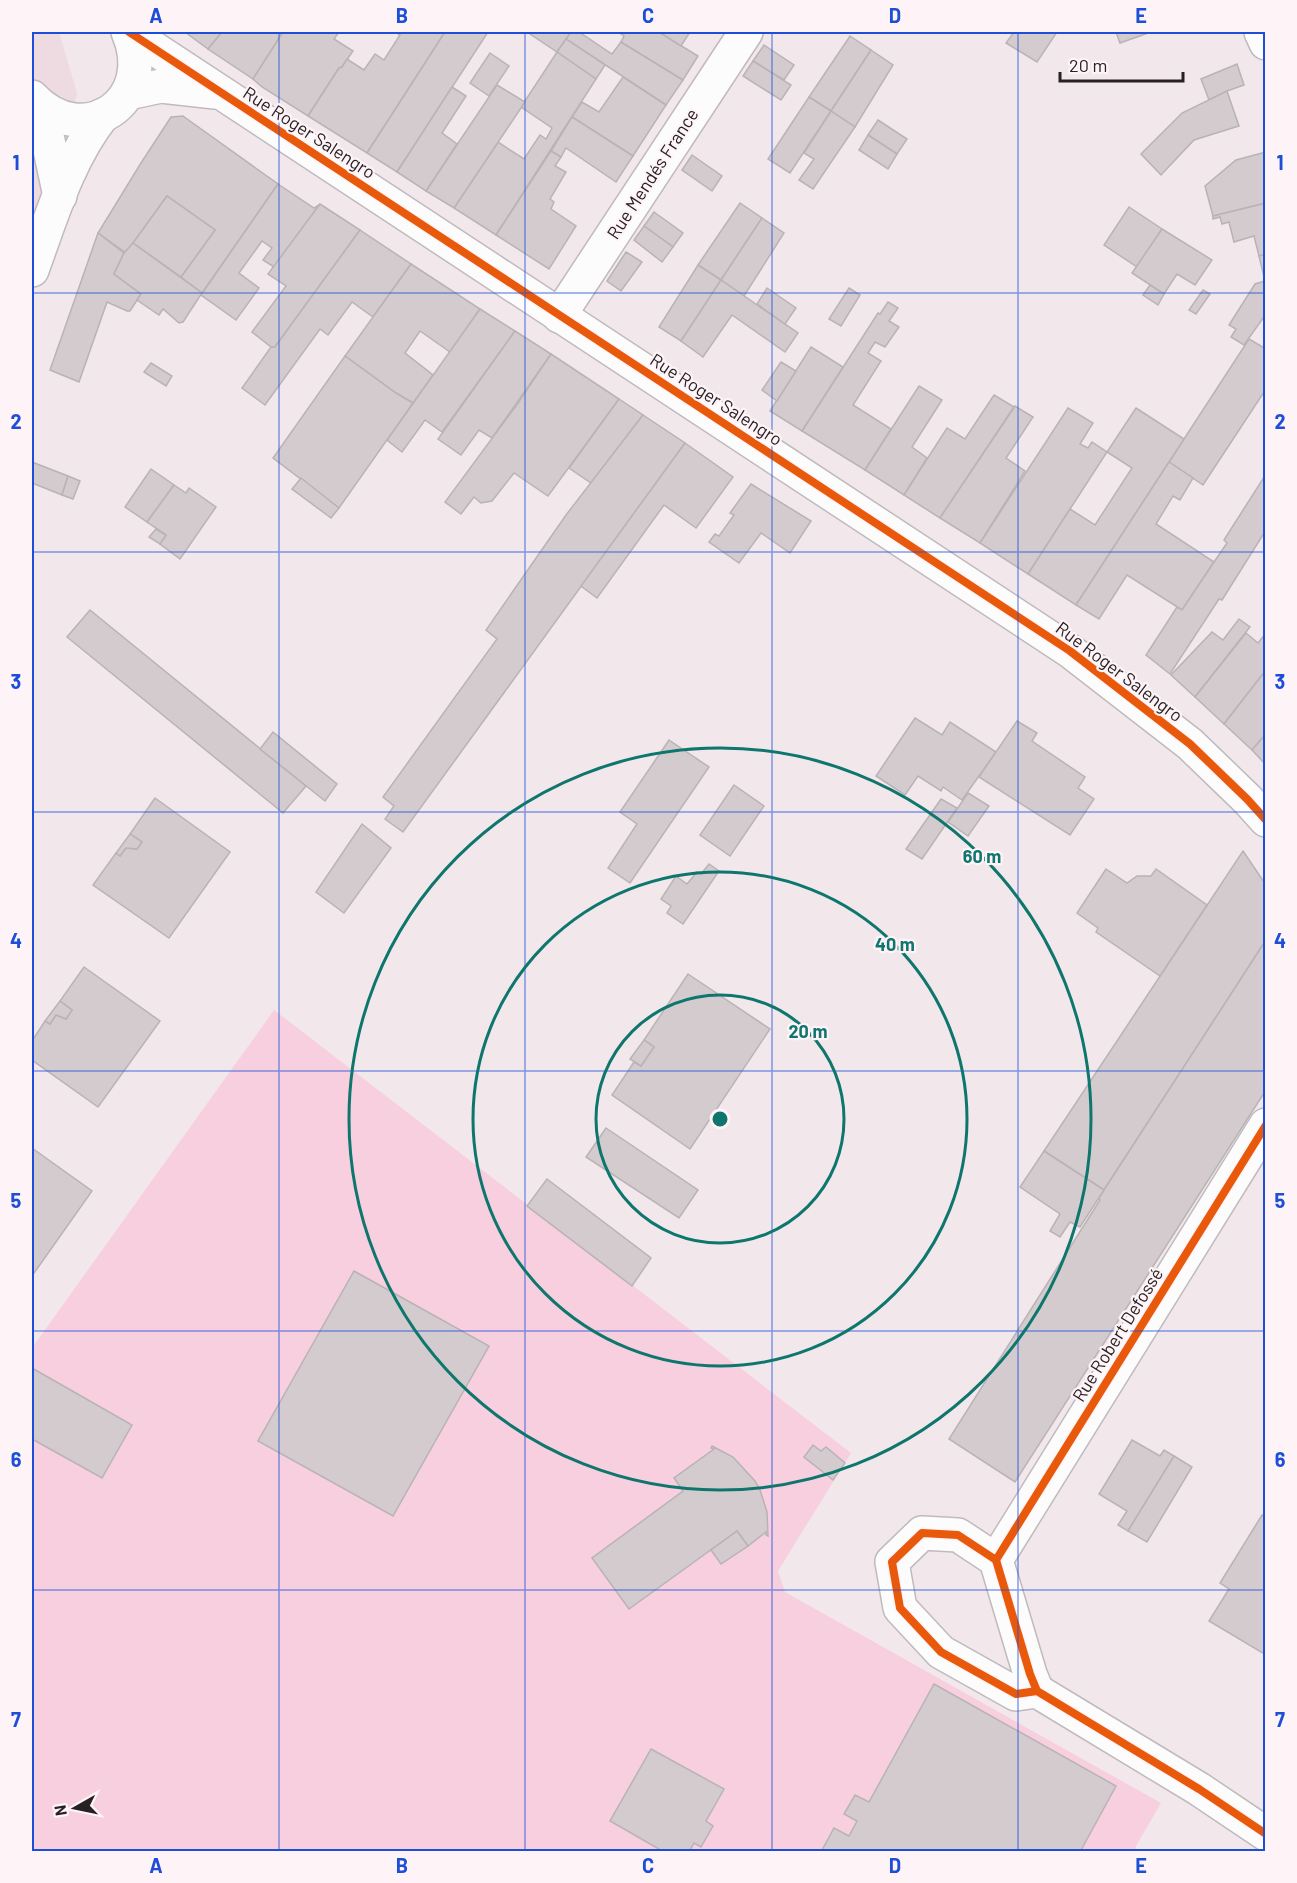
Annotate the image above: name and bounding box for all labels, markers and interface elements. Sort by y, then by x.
text: A [149,3,163,27]
text: B [396,3,408,27]
text: C [642,3,654,27]
text: D [889,3,901,27]
text: E [1135,3,1147,27]
scale bar [1060,45,1183,83]
text: 20 m [1069,54,1107,76]
street label: Rue Roger Salengro [239,81,380,183]
street label: Rue Mendés France [602,104,703,243]
text: 1 [12,150,20,174]
text: 1 [1276,150,1284,174]
street label: Rue Roger Salengro [646,348,787,450]
text: 2 [10,409,22,433]
text: 2 [1274,409,1286,433]
street label: Rue Roger Salengro [1052,616,1187,726]
text: 3 [11,669,21,693]
text: 3 [1275,669,1285,693]
text: 60 m [963,845,1001,867]
text: 4 [10,928,22,952]
text: 4 [1274,928,1286,952]
text: 40 m [875,933,915,955]
text: 20 m [789,1020,827,1042]
centre of rings [710,1109,730,1129]
text: 5 [11,1188,22,1212]
text: 5 [1275,1188,1286,1212]
street label: Rue Robert Defossé [1067,1264,1167,1405]
text: 6 [11,1447,22,1471]
text: 6 [1275,1447,1286,1471]
text: 7 [11,1707,21,1731]
text: 7 [1275,1707,1285,1731]
north arrow [45,1778,105,1838]
text: N [49,1804,70,1817]
text: A [149,1853,163,1877]
text: B [396,1853,408,1877]
text: C [642,1853,654,1877]
text: D [889,1853,901,1877]
text: E [1135,1853,1147,1877]

